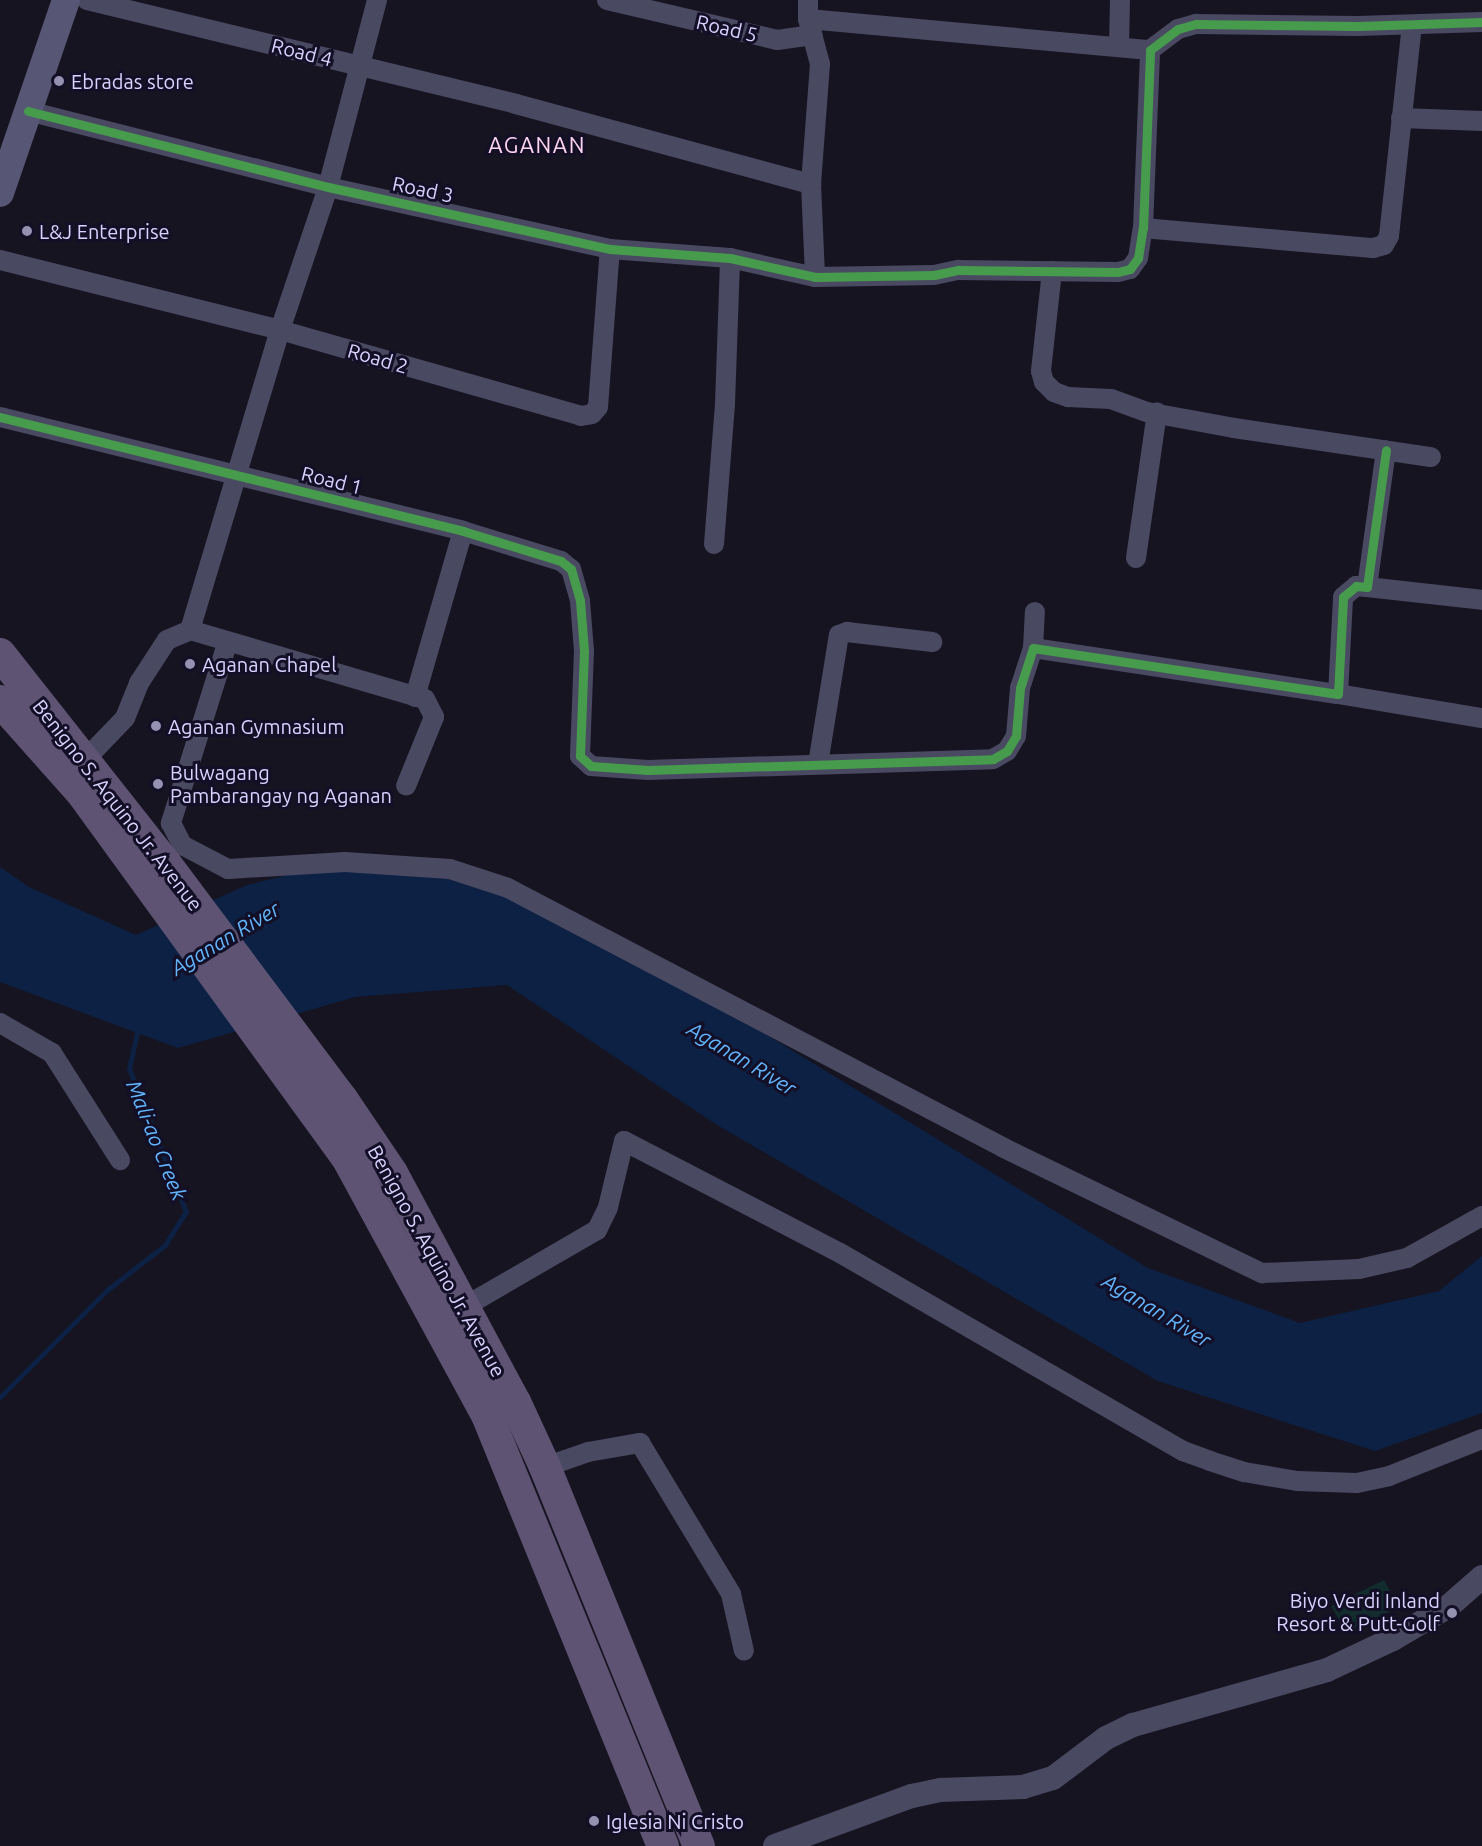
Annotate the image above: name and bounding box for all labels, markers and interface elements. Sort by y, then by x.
street label: Road 5 [694,9,760,47]
street label: Road 4 [269,33,335,71]
place label: Ebradas store [71,69,194,93]
marker: Ebradas store [52,74,66,88]
district label: AGANAN [488,132,586,158]
street label: Road 3 [390,171,456,207]
place label: L&J Enterprise [39,219,170,243]
marker: L&J Enterprise [20,224,34,238]
street label: Road 2 [345,338,411,378]
street label: Road 1 [299,461,365,499]
place label: Aganan Chapel [202,652,336,676]
marker: Aganan Chapel [183,657,197,671]
street label: Benigno S. Aquino Jr. Avenue [28,695,208,915]
place label: Aganan Gymnasium [168,714,344,738]
marker: Aganan Gymnasium [149,719,163,733]
place label: Bulwagang Pambarangay ng Aganan [170,760,392,807]
marker: Bulwagang Pambarangay ng Aganan [151,777,165,791]
water label: Aganan River [166,896,284,980]
water label: Aganan River [683,1016,801,1100]
water label: Mali-ao Creek [121,1076,193,1204]
street label: Benigno S. Aquino Jr. Avenue [363,1141,511,1381]
water label: Aganan River [1098,1268,1216,1352]
place label: Biyo Verdi Inland Resort & Putt-Golf [1276,1589,1440,1636]
marker: Biyo Verdi Inland Resort & Putt-Golf [1445,1606,1459,1620]
place label: Iglesia Ni Cristo [606,1809,744,1833]
marker: Iglesia Ni Cristo [587,1814,601,1828]

